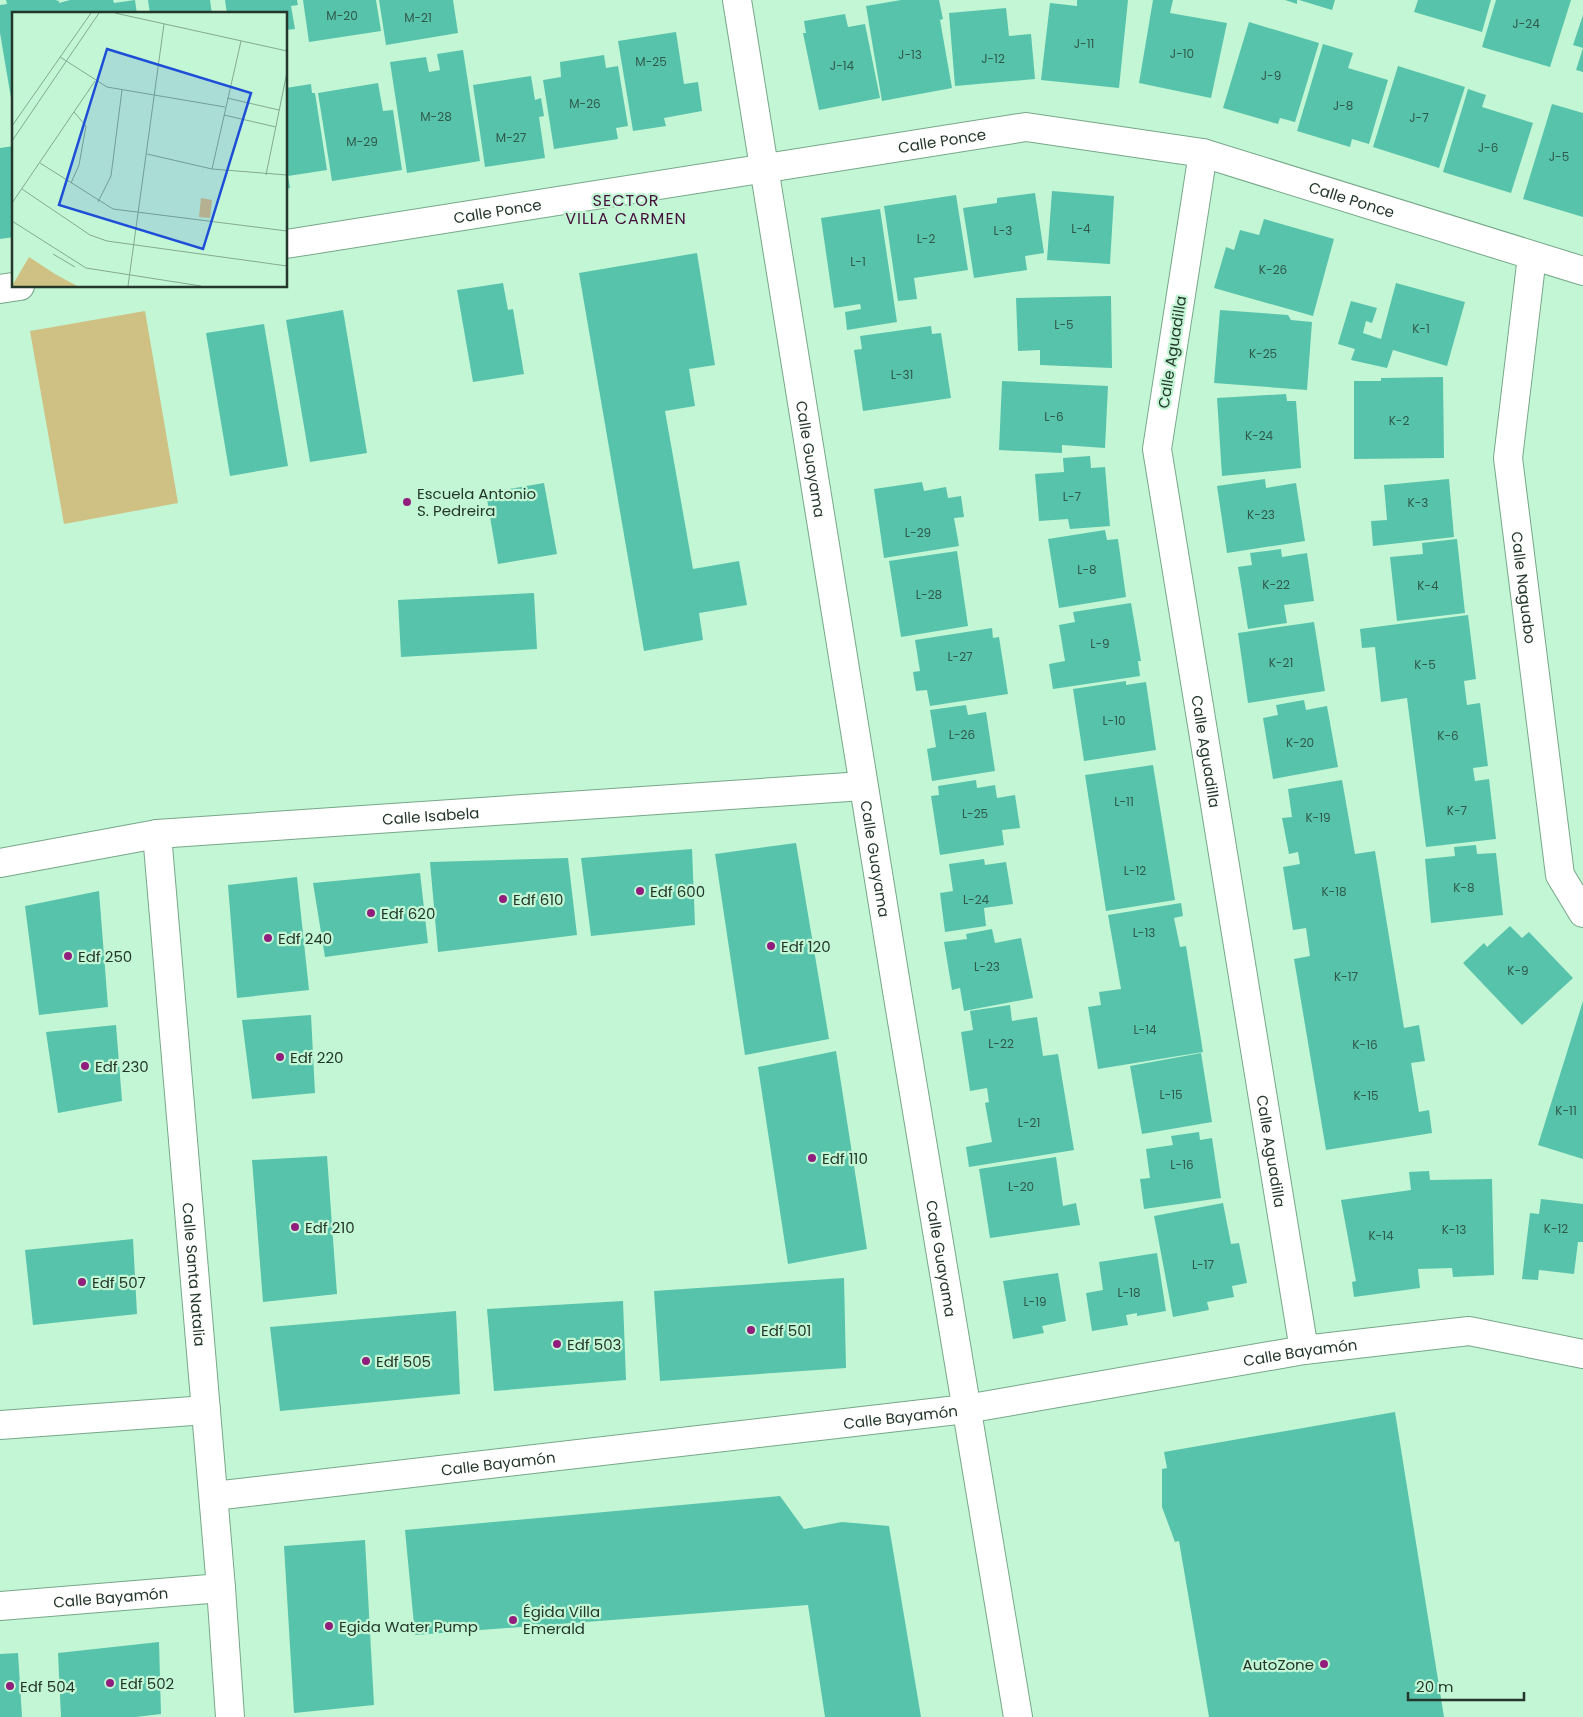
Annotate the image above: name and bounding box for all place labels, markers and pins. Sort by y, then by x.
place label: Escuela Antonio S. Pedreira [417,483,536,521]
marker: Escuela Antonio S. Pedreira [401,496,413,508]
place label: Edf 600 [650,881,705,902]
marker: Edf 600 [634,885,646,897]
place label: Edf 610 [513,889,564,910]
marker: Edf 610 [497,893,509,905]
place label: Edf 620 [381,903,435,924]
marker: Edf 620 [365,907,377,919]
place label: Edf 240 [278,928,332,949]
marker: Edf 240 [262,932,274,944]
place label: Edf 120 [781,936,831,957]
marker: Edf 120 [765,940,777,952]
place label: Edf 250 [78,946,132,967]
marker: Edf 250 [62,950,74,962]
place label: Edf 220 [290,1047,343,1068]
marker: Edf 220 [274,1051,286,1063]
place label: Edf 230 [95,1056,149,1077]
marker: Edf 230 [79,1060,91,1072]
place label: Edf 110 [822,1148,868,1169]
marker: Edf 110 [806,1152,818,1164]
place label: Edf 210 [305,1217,355,1238]
marker: Edf 210 [289,1221,301,1233]
place label: Edf 507 [92,1272,146,1293]
marker: Edf 507 [76,1276,88,1288]
place label: Edf 501 [761,1320,811,1341]
marker: Edf 501 [745,1324,757,1336]
place label: Edf 503 [567,1334,621,1355]
marker: Edf 503 [551,1338,563,1350]
place label: Edf 505 [376,1351,431,1372]
marker: Edf 505 [360,1355,372,1367]
place label: Égida Villa Emerald [523,1601,600,1639]
marker: Égida Villa Emerald [507,1614,519,1626]
place label: Egida Water Pump [339,1616,478,1637]
marker: Egida Water Pump [323,1620,335,1632]
place label: AutoZone [1243,1654,1314,1675]
marker: AutoZone [1318,1658,1330,1670]
place label: Edf 502 [120,1673,174,1694]
place label: Edf 504 [20,1676,75,1697]
marker: Edf 502 [104,1677,116,1689]
marker: Edf 504 [4,1680,16,1692]

